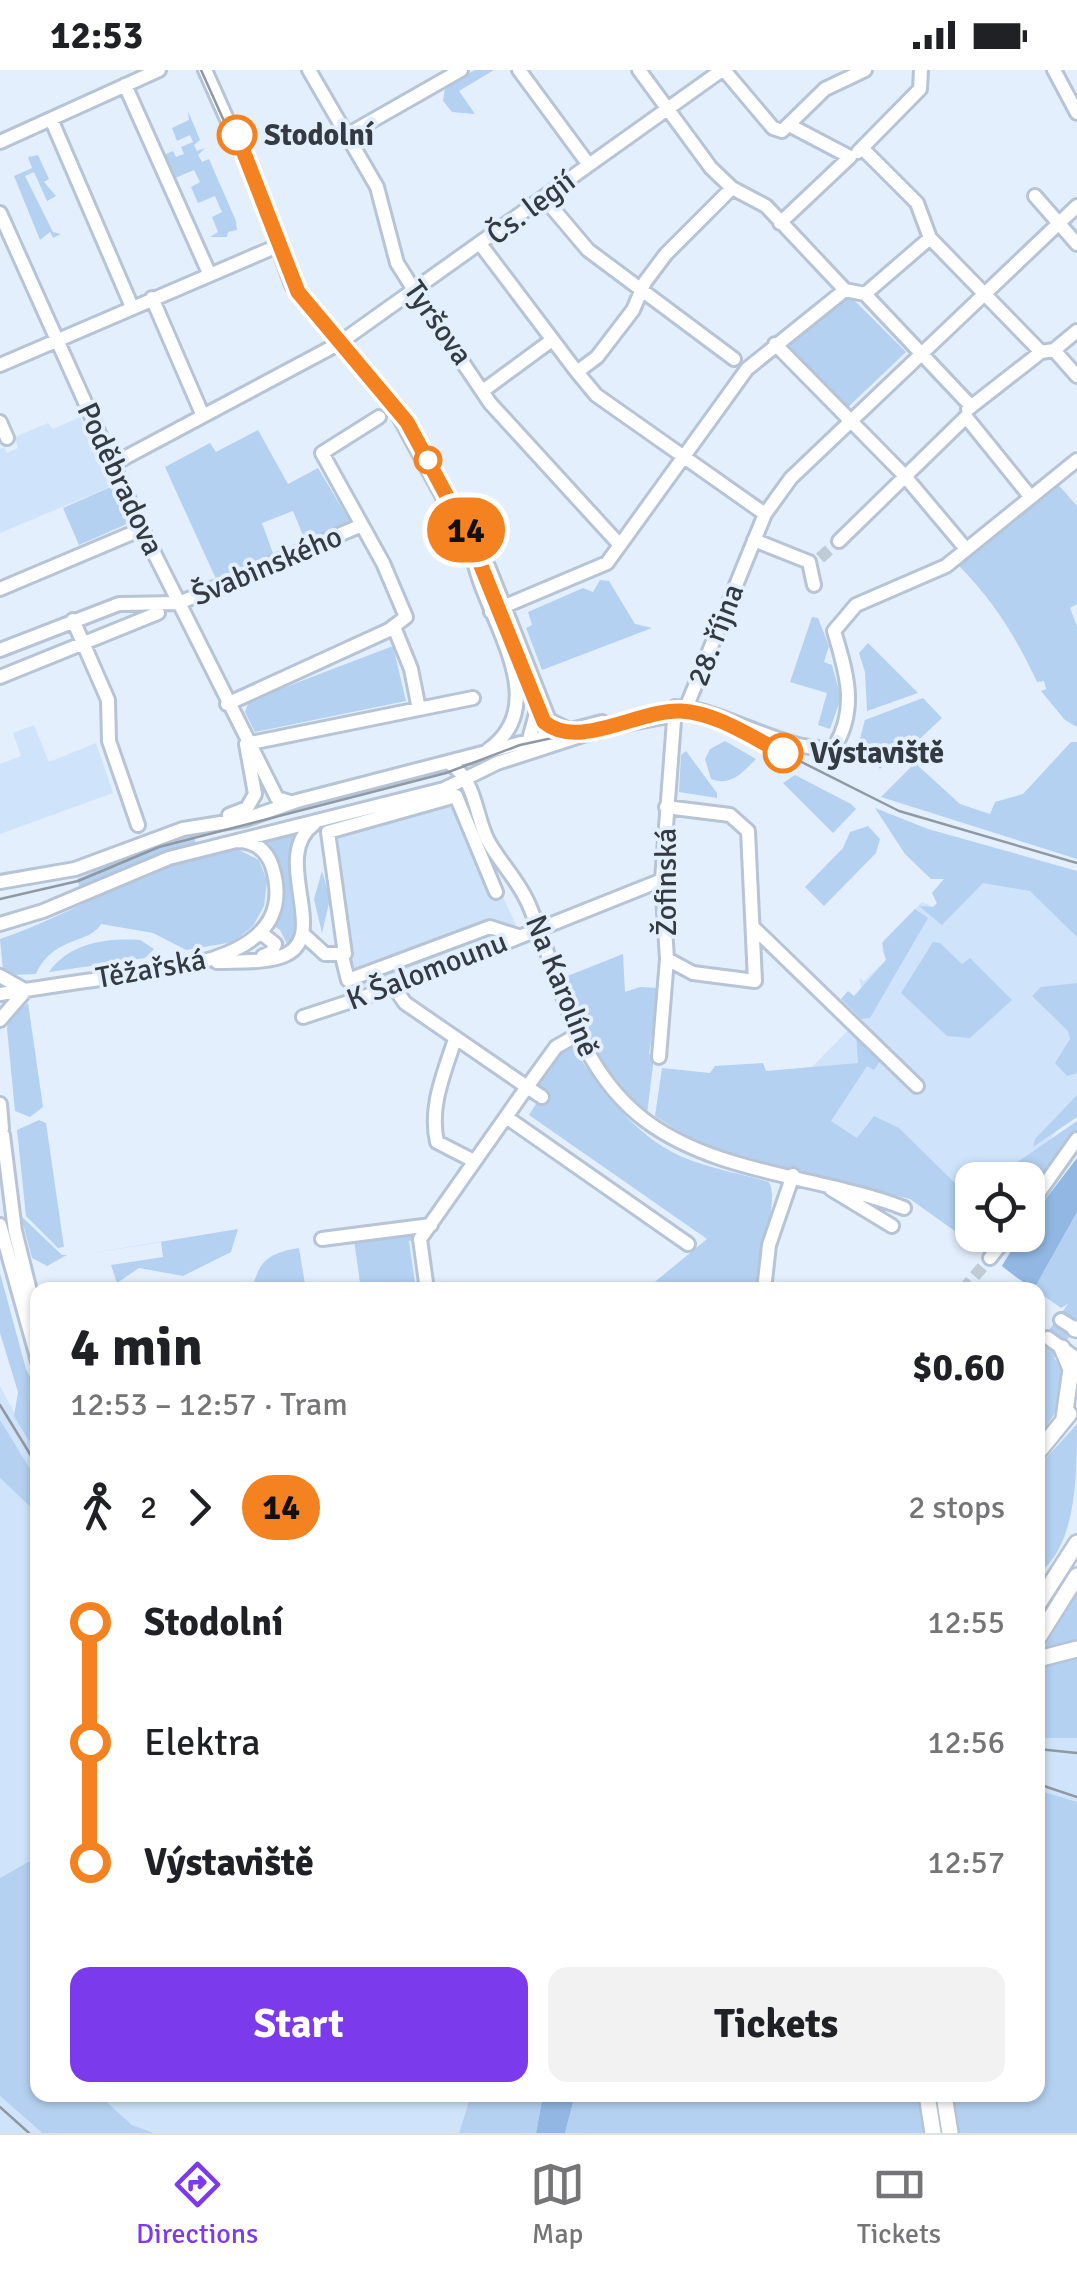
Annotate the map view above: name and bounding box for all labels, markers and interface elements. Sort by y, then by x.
text: 12:53 [50,12,143,59]
marker: Stodolní [218,116,256,154]
place label: Stodolní [264,117,374,154]
street label: Čs. legií [479,163,583,253]
street label: Tyršova [396,274,480,372]
street label: Poděbradova [68,397,172,561]
unlabelled marker [415,447,441,473]
line badge: 14 [421,498,511,562]
text: 14 [447,509,485,552]
street label: Švabinského [186,518,348,614]
street label: 28. října [680,579,752,691]
marker: Výstaviště [764,734,802,772]
place label: Výstaviště [810,735,944,772]
street label: Žofinská [648,828,685,936]
street label: Na Karolíně [517,910,607,1062]
street label: K Šalomounu [341,923,513,1019]
street label: Těžařská [93,941,209,997]
map controls [955,1162,1045,1252]
button: locate [955,1162,1045,1252]
text: 4 min [70,1313,203,1381]
text: $0.60 [912,1344,1005,1391]
text: 12:53 – 12:57 · Tram [70,1385,348,1424]
icon: walk [70,1480,125,1535]
icon: forward [172,1480,227,1535]
text: 14 [262,1486,300,1529]
text: 2 [140,1488,157,1527]
text: 2 stops [908,1488,1005,1527]
text: Stodolní [144,1599,283,1646]
text: 12:55 [927,1603,1005,1642]
text: Elektra [144,1719,261,1766]
text: 12:56 [927,1723,1005,1762]
text: Výstaviště [144,1839,314,1886]
text: 12:57 [927,1843,1005,1882]
button: Start [70,1967,528,2082]
button: Tickets [548,1967,1005,2082]
tab: Directions [136,2157,258,2251]
tab: Map [530,2157,585,2251]
tab: Tickets [857,2157,941,2251]

